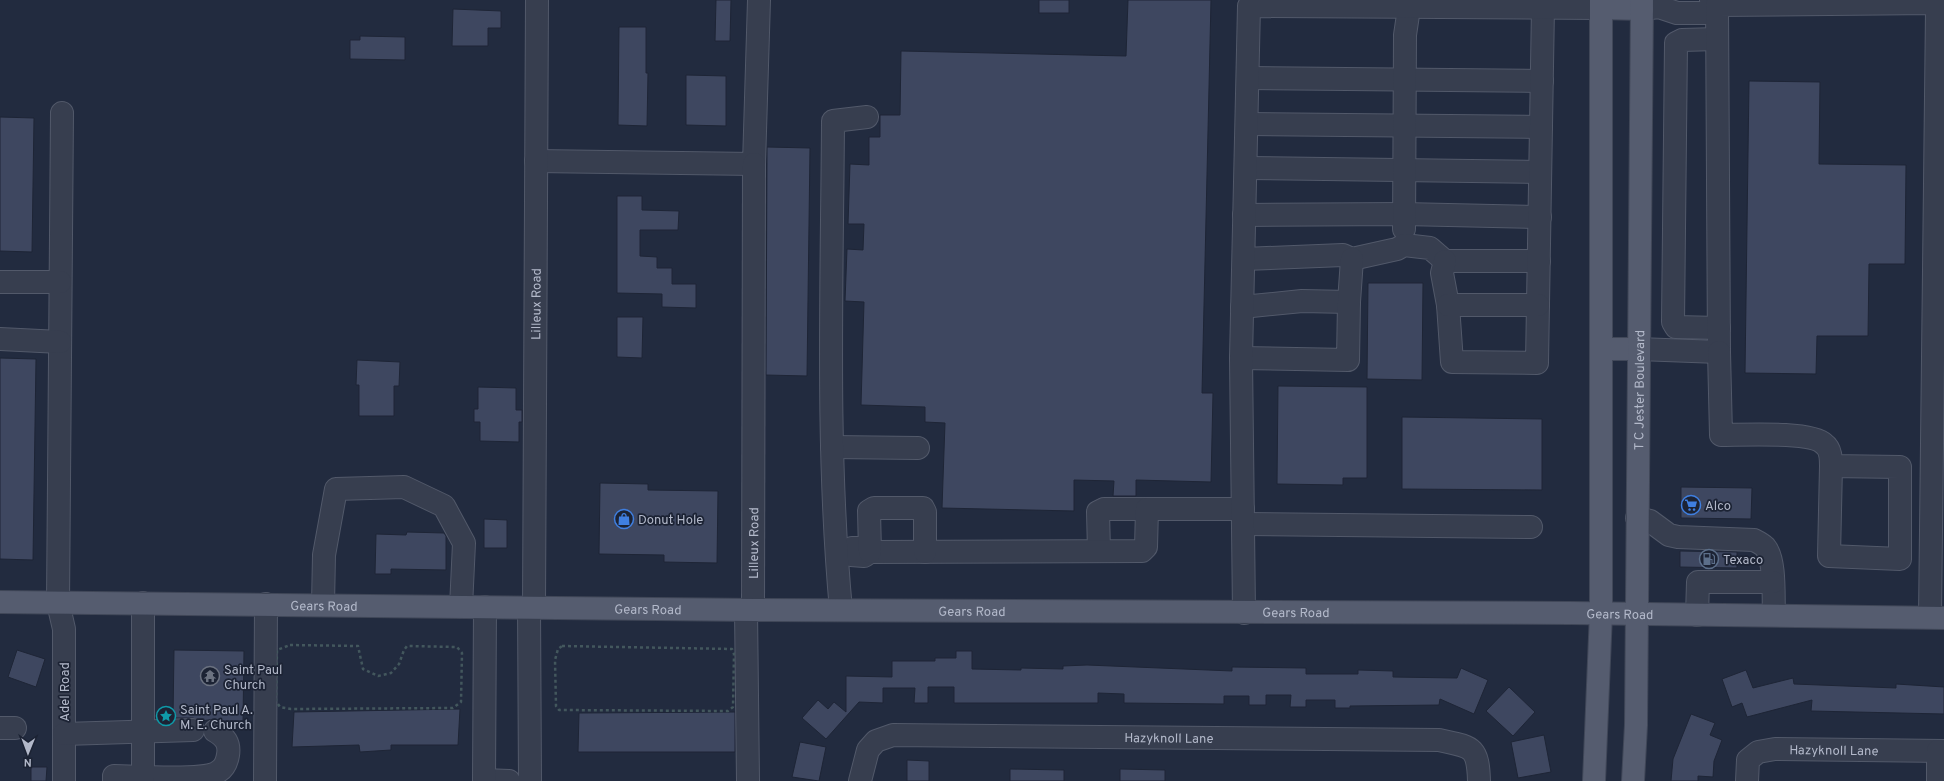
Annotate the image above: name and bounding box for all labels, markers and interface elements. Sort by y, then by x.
street label: Lilleux Road [529,268,546,340]
street label: T C Jester Boulevard [1632,330,1649,450]
supermarket icon: Alco [1680,494,1702,516]
place label: Alco [1705,499,1731,515]
street label: Lilleux Road [747,507,763,579]
shop icon: Donut Hole [613,508,635,530]
place label: Donut Hole [638,513,703,529]
fuel station icon: Texaco [1698,548,1720,570]
place label: Texaco [1723,553,1763,569]
street label: Gears Road [290,599,358,616]
street label: Gears Road [614,603,682,619]
street label: Gears Road [938,605,1006,621]
street label: Gears Road [1262,606,1330,622]
street label: Gears Road [1586,607,1654,624]
street label: Adel Road [58,662,74,722]
place label: Saint Paul Church [224,663,283,694]
temple icon: Saint Paul Church [199,665,221,687]
place label: Saint Paul A. M. E. Church [180,703,253,734]
place icon: Saint Paul A. M. E. Church [155,705,177,727]
street label: Hazyknoll Lane [1124,731,1214,748]
north arrow [8,733,48,773]
street label: Hazyknoll Lane [1789,743,1879,760]
text: N [24,755,32,769]

